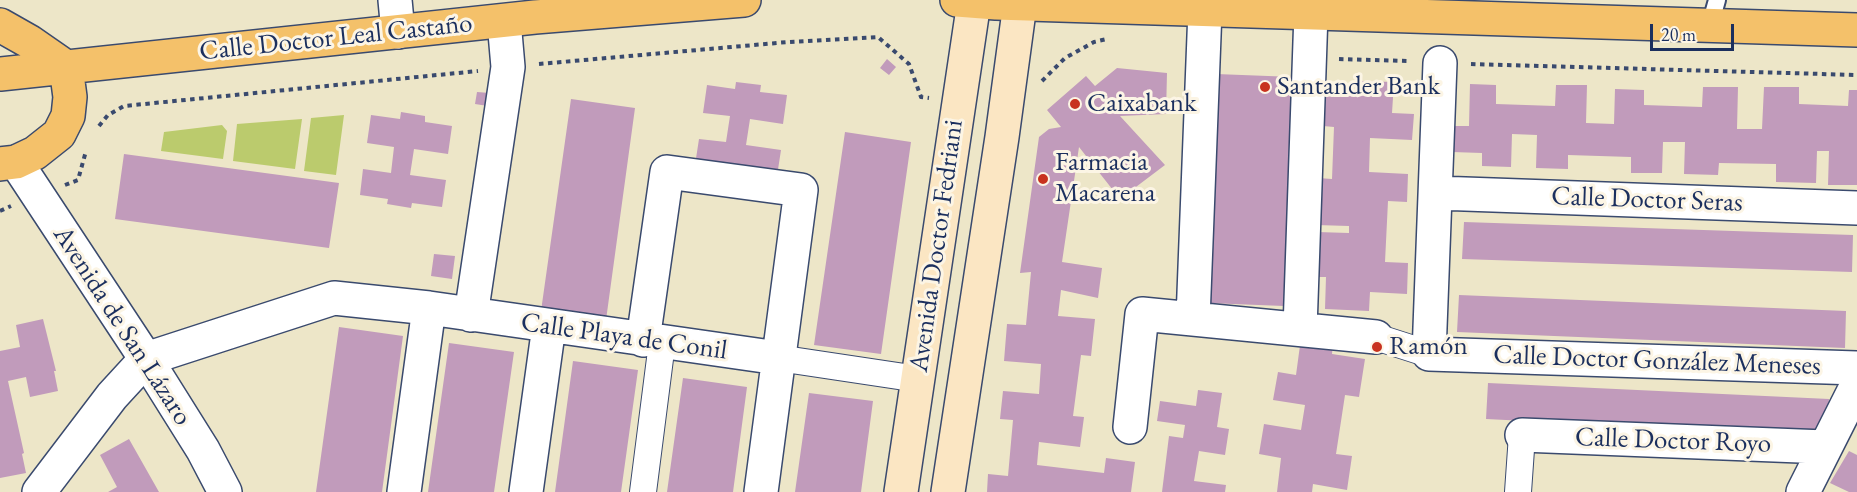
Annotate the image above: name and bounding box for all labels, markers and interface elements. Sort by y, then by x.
street label: Calle Doctor Leal Castaño [198,8,474,68]
scale bar [1653,12,1737,50]
text: 20 m [1661,23,1696,46]
place label: Santander Bank [1277,71,1440,103]
marker: Santander Bank [1258,80,1272,94]
place label: Caixabank [1087,88,1197,120]
marker: Caixabank [1068,97,1082,111]
street label: Avenida Doctor Fedriani [903,118,971,374]
place label: Farmacia Macarena [1055,147,1155,210]
marker: Farmacia Macarena [1036,172,1050,186]
street label: Calle Doctor Seras [1551,180,1743,220]
street label: Avenida de San Lázaro [45,220,199,432]
street label: Calle Playa de Conil [519,306,729,368]
place label: Ramón [1389,331,1468,363]
street label: Calle Doctor González Meneses [1493,339,1821,383]
marker: Ramón [1370,340,1384,354]
street label: Calle Doctor Royo [1574,421,1772,461]

